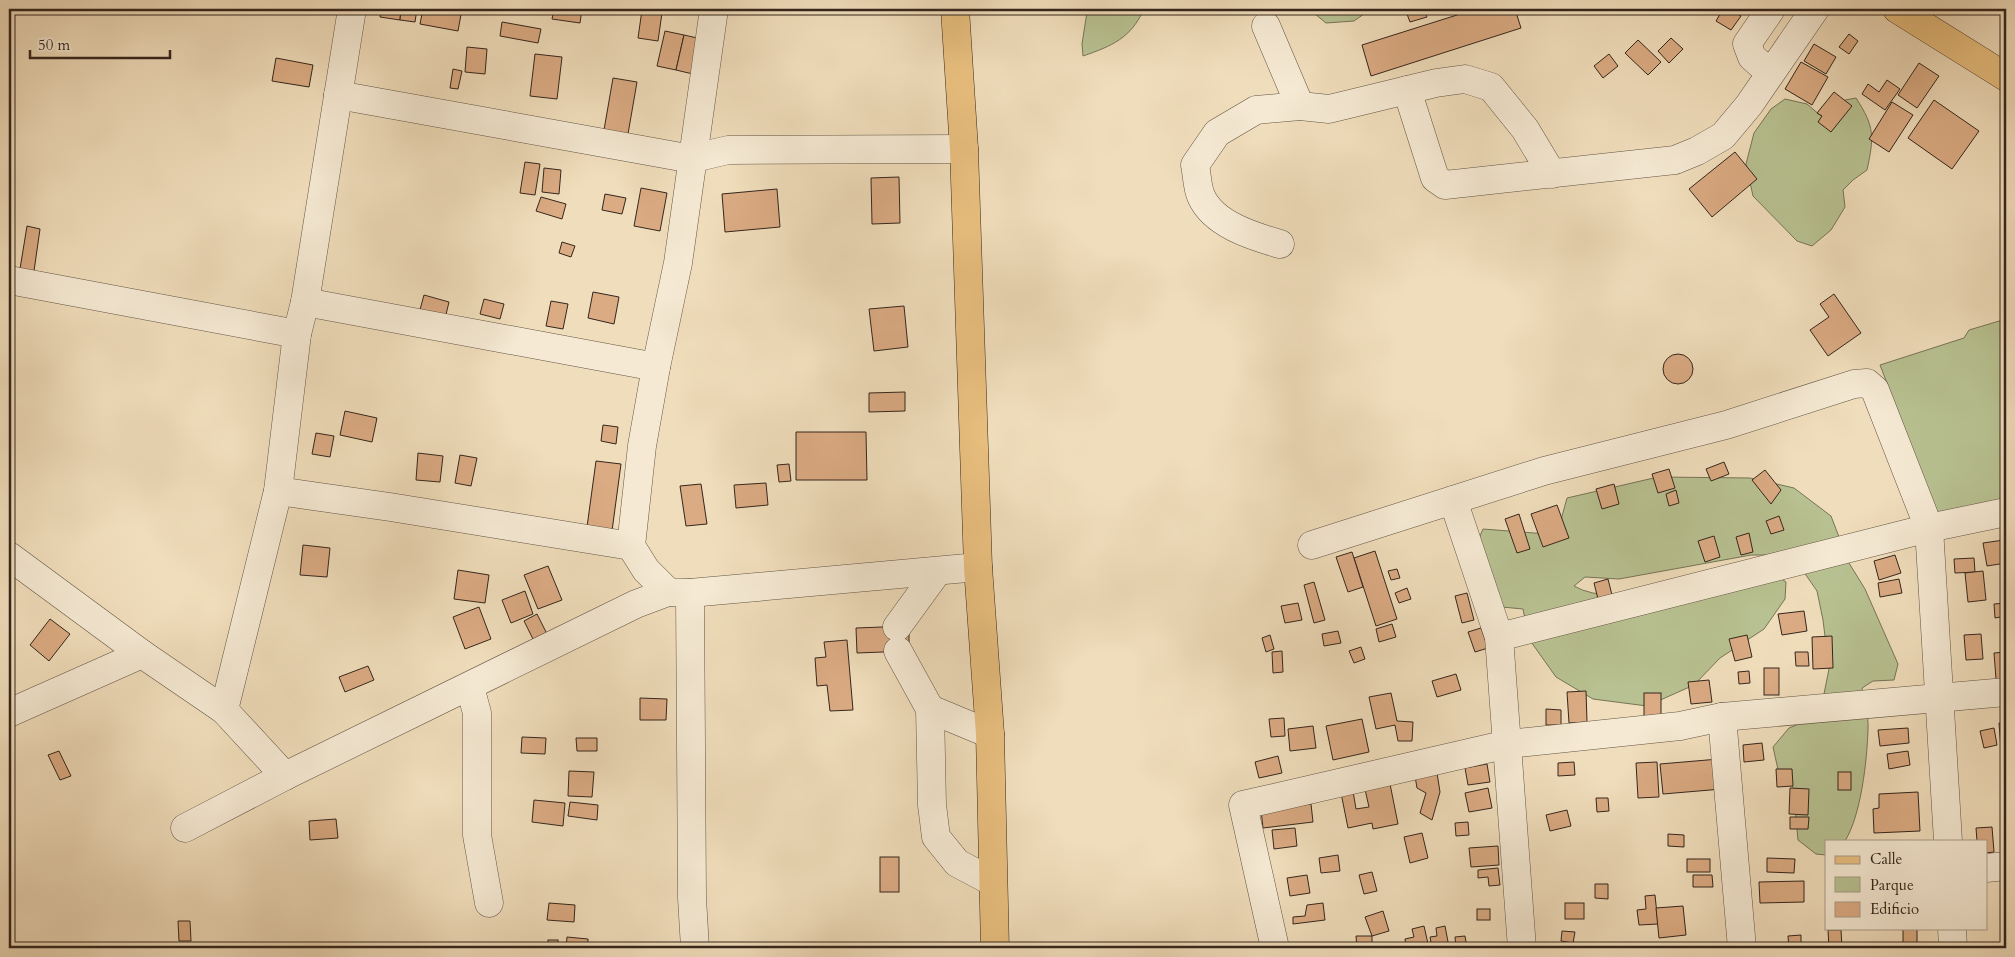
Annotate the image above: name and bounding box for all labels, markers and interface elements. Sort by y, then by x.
scale bar [30,28,170,60]
text: 50 m [38,35,70,55]
legend [1825,840,1988,930]
text: Calle [1870,849,1903,869]
text: Parque [1870,875,1914,895]
text: Edificio [1870,899,1919,919]

